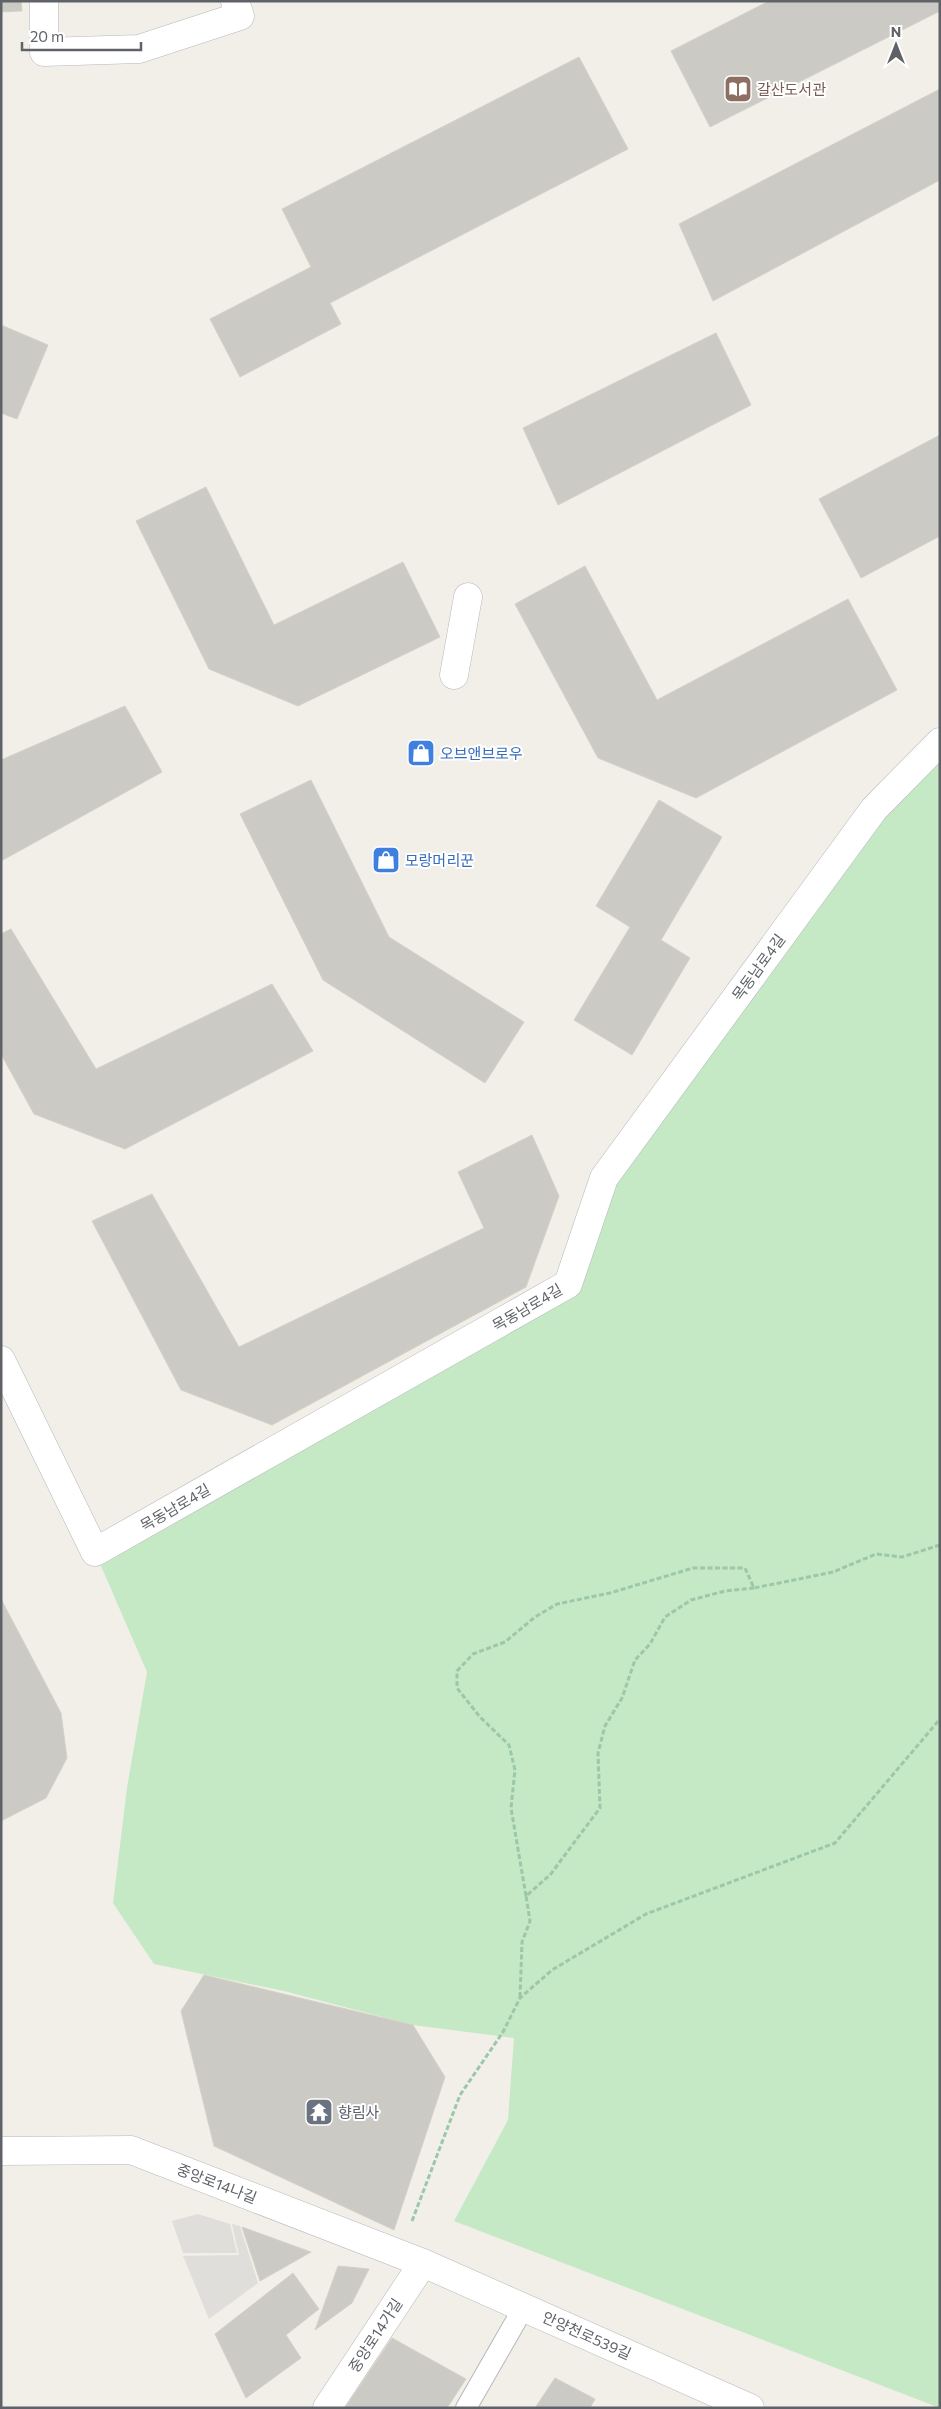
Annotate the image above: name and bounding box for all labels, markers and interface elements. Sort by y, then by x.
scale bar [22,20,141,52]
north arrow [871,20,921,70]
text: N [891,23,901,40]
text: 20 m [30,27,64,45]
library icon: 갈산도서관 [723,74,753,104]
place label: 갈산도서관 [757,80,826,98]
shop icon: 오브앤브로우 [406,738,436,768]
place label: 오브앤브로우 [440,744,523,762]
shop icon: 모랑머리꾼 [371,845,401,875]
place label: 모랑머리꾼 [405,851,474,869]
street label: 목동남로4길 [728,930,788,1004]
street label: 목동남로4길 [489,1280,565,1334]
street label: 목동남로4길 [137,1480,213,1534]
temple icon: 향림사 [304,2097,334,2127]
place label: 향림사 [338,2103,380,2121]
street label: 중앙로14나길 [174,2159,260,2207]
street label: 중앙로14가길 [344,2295,406,2375]
street label: 안양천로539길 [540,2307,634,2363]

